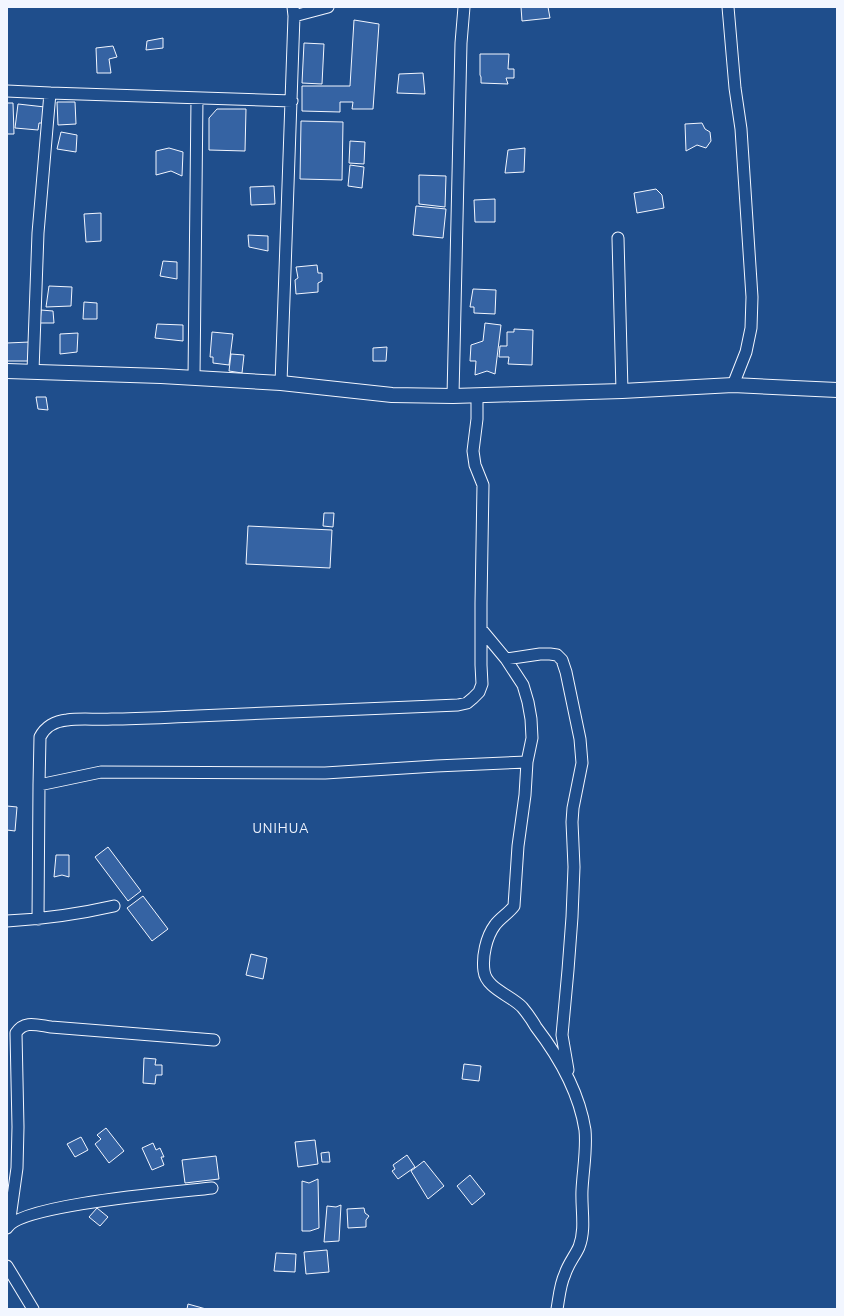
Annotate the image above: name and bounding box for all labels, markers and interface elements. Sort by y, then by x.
district label: UNIHUA [252,820,310,838]

